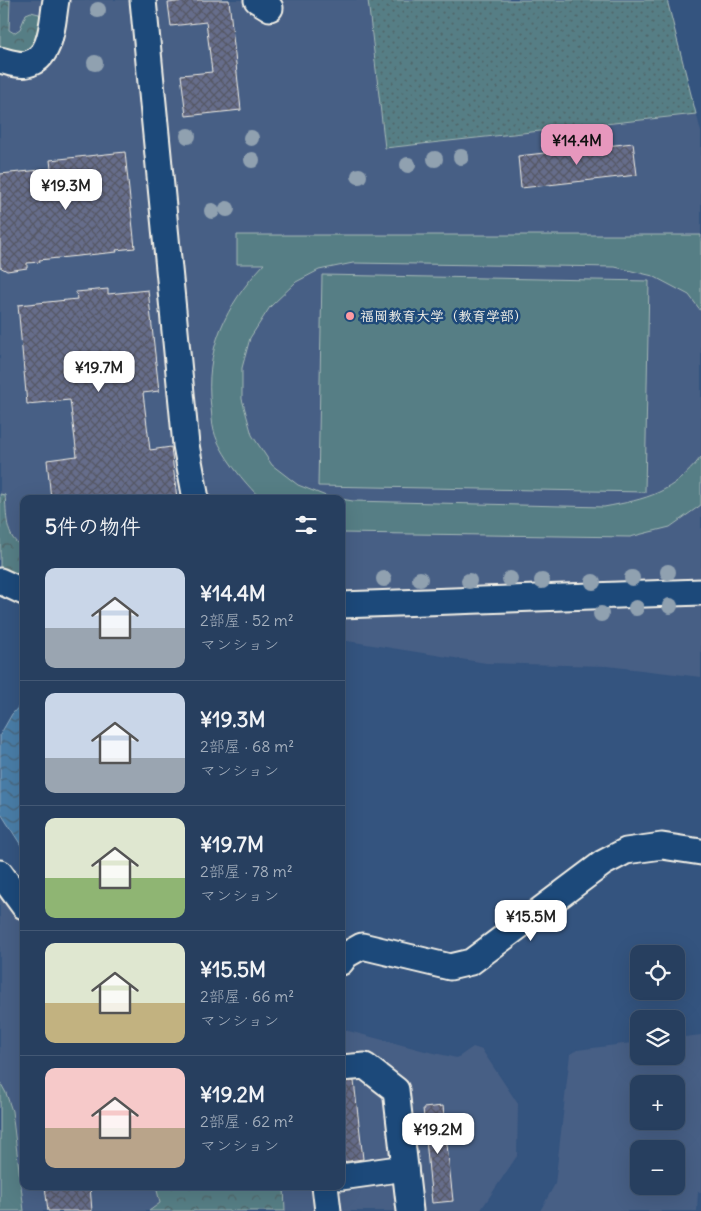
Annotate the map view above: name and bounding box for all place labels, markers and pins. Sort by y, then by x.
pin: ¥14.4M [536,124,618,166]
pin: ¥19.3M [25,168,107,211]
place label: 福岡教育大学（教育学部） [360,307,528,325]
marker: 福岡教育大学（教育学部） [344,310,356,322]
pin: ¥19.7M [58,350,140,393]
pin: ¥15.5M [490,900,572,942]
pin: ¥19.2M [397,1112,479,1155]

